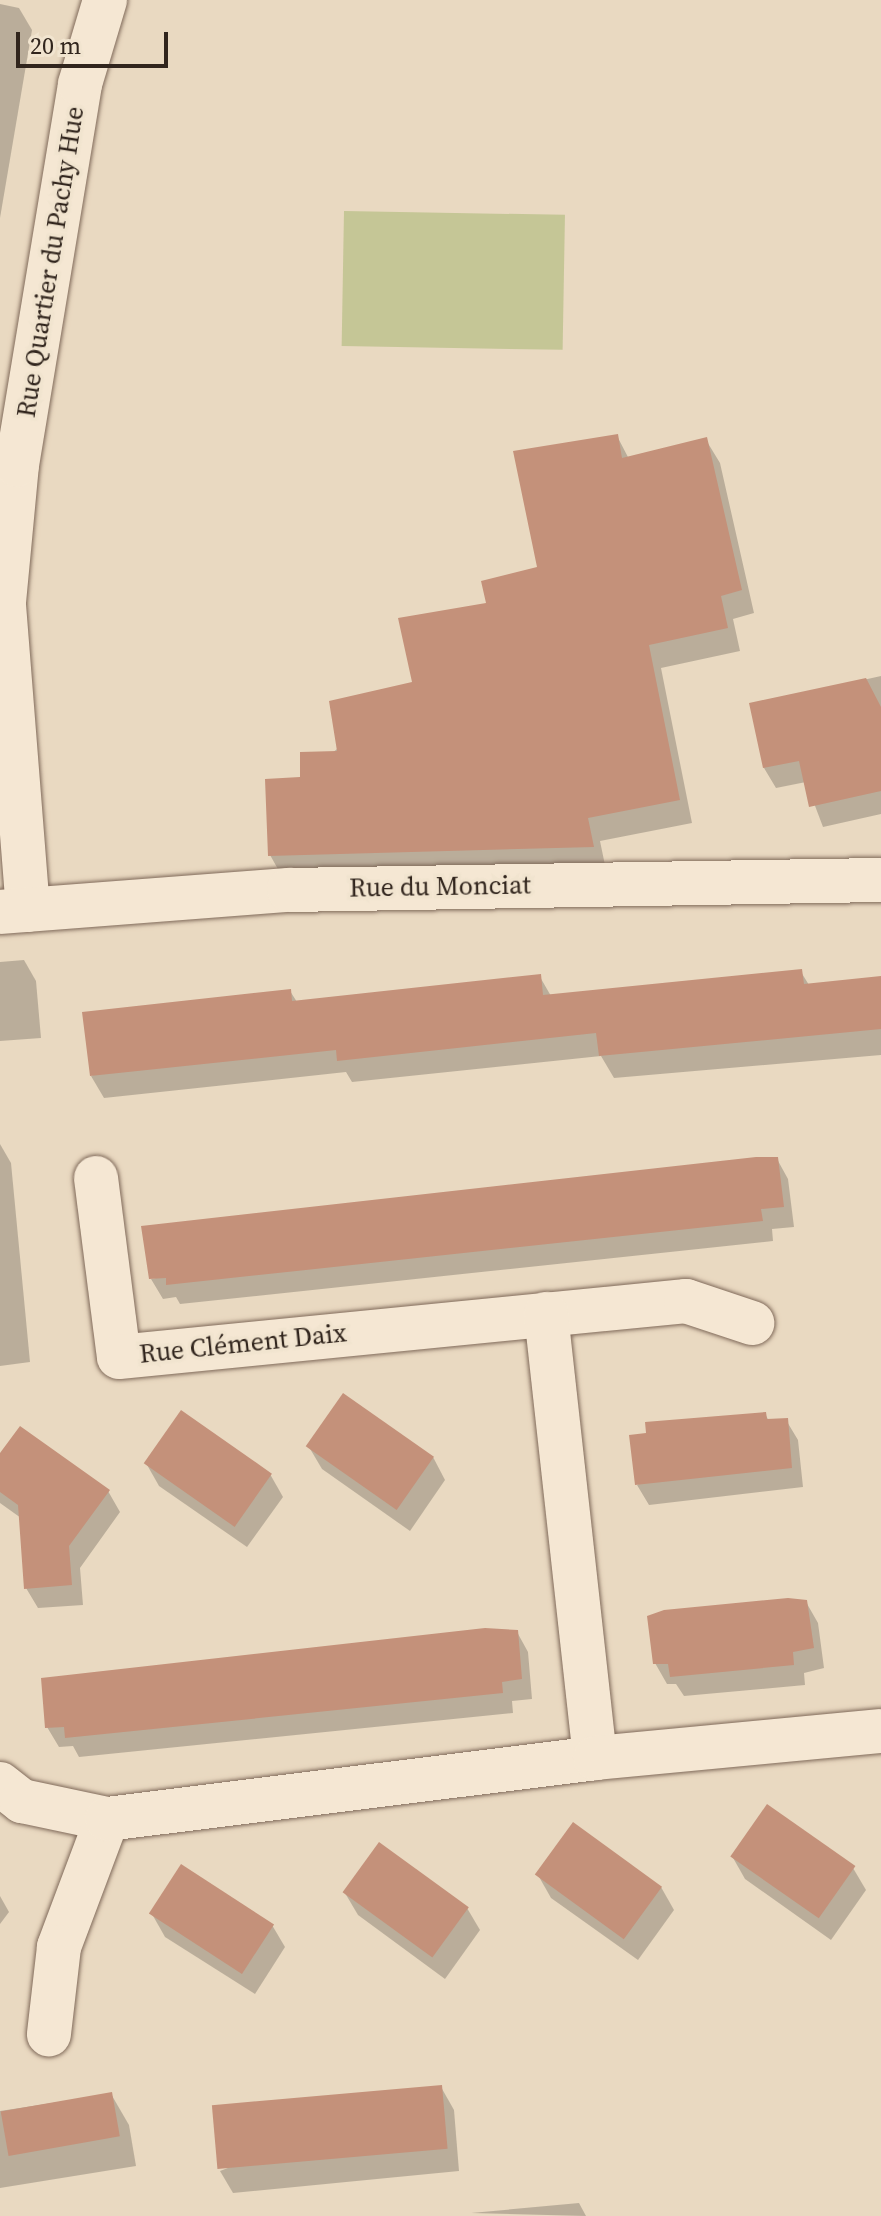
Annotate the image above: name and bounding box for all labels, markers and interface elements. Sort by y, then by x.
scale bar [20,16,172,66]
text: 20 m [30,29,81,62]
street label: Rue Quartier du Pachy Hue [11,104,91,420]
street label: Rue du Monciat [349,870,531,904]
street label: Rue Clément Daix [138,1318,348,1370]

